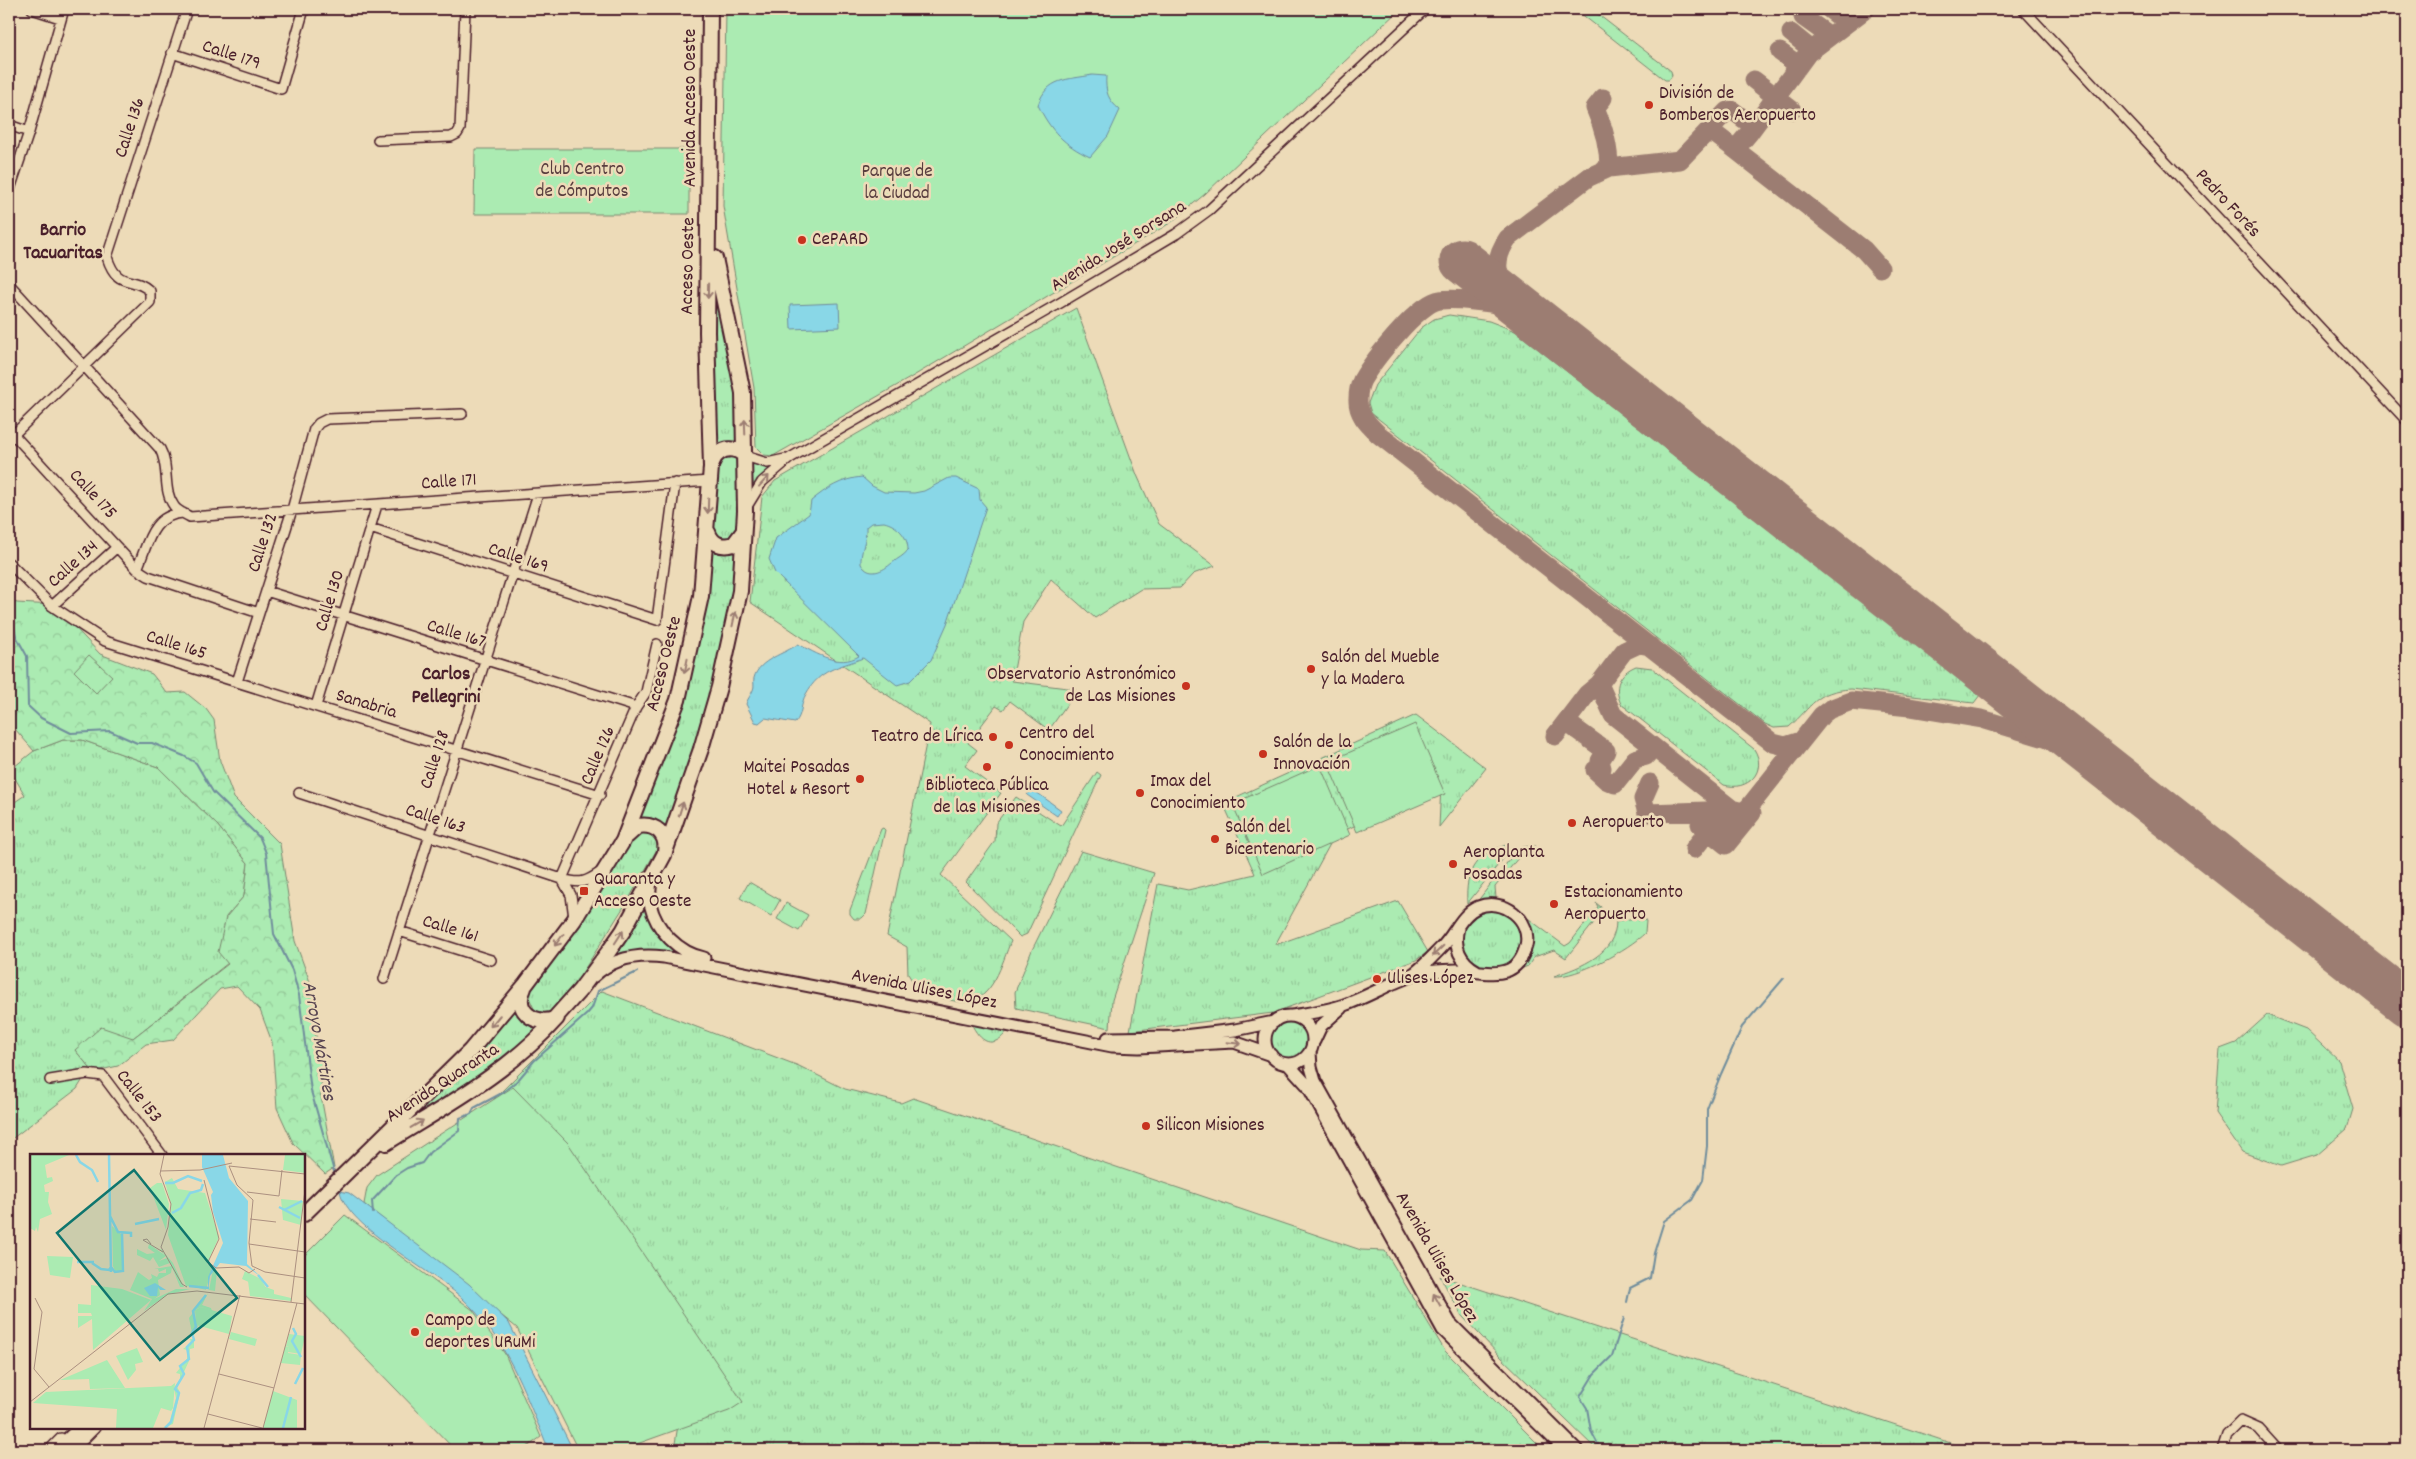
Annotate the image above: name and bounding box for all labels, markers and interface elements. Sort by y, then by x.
street label: Avenida Acceso Oeste [678,29,705,187]
street label: Calle 179 [198,34,264,78]
place label: División de Bomberos Aeropuerto [1659,81,1816,130]
street label: Calle 136 [109,94,153,162]
marker: División de Bomberos Aeropuerto [1643,99,1655,111]
park label: Club Centro de Cómputos [536,157,628,206]
park label: Parque de la Ciudad [861,159,933,208]
street label: Pedro Forés [2188,163,2266,245]
street label: Avenida José Sorsana [1046,194,1193,300]
district label: Barrio Tacuaritas [23,217,103,268]
street label: Acceso Oeste [675,217,703,315]
place label: CePARD [812,227,868,254]
marker: CePARD [796,234,808,246]
one-way arrow [703,282,713,299]
one-way arrow [740,419,749,435]
street label: Calle 175 [62,464,122,526]
street label: Calle 171 [420,468,478,498]
one-way arrow [758,475,770,488]
one-way arrow [704,498,713,514]
street label: Calle 132 [242,510,286,576]
street label: Calle 134 [42,535,106,595]
street label: Calle 169 [484,537,552,581]
street label: Calle 130 [309,567,353,635]
one-way arrow [730,611,739,627]
street label: Calle 167 [423,613,489,657]
street label: Acceso Oeste [640,613,690,715]
street label: Calle 165 [142,624,210,668]
place label: Salón del Mueble y la Madera [1321,645,1439,694]
one-way arrow [681,658,690,674]
district label: Carlos Pellegrini [412,661,481,712]
place label: Observatorio Astronómico de Las Misiones [987,662,1176,711]
marker: Salón del Mueble y la Madera [1305,663,1317,675]
marker: Observatorio Astronómico de Las Misiones [1180,680,1192,692]
street label: Sanabria [332,683,401,727]
place label: Centro del Conocimiento [1019,721,1114,770]
street label: Calle 126 [574,722,624,790]
place label: Teatro de Lírica [871,724,984,751]
street label: Calle 128 [414,727,458,793]
place label: Salón de la Innovación [1273,730,1353,779]
marker: Teatro de Lírica [987,731,999,743]
marker: Centro del Conocimiento [1003,739,1015,751]
marker: Salón de la Innovación [1257,748,1269,760]
place label: Maitei Posadas Hotel & Resort [743,755,850,804]
marker: Biblioteca Pública de las Misiones [981,761,993,773]
place label: Imax del Conocimiento [1150,769,1245,818]
marker: Maitei Posadas Hotel & Resort [854,773,866,785]
place label: Biblioteca Pública de las Misiones [925,773,1050,822]
marker: Imax del Conocimiento [1134,787,1146,799]
street label: Calle 163 [401,798,469,842]
one-way arrow [677,802,686,817]
place label: Aeropuerto [1582,810,1664,837]
place label: Salón del Bicentenario [1225,815,1314,864]
marker: Aeropuerto [1566,817,1578,829]
marker: Salón del Bicentenario [1209,833,1221,845]
place label: Aeroplanta Posadas [1463,840,1545,889]
marker: Aeroplanta Posadas [1447,858,1459,870]
place label: Quaranta y Acceso Oeste [594,867,691,916]
place label: Estacionamiento Aeropuerto [1564,880,1683,929]
marker: Quaranta y Acceso Oeste [578,885,590,897]
marker: Estacionamiento Aeropuerto [1548,898,1560,910]
street label: Calle 161 [418,909,482,951]
one-way arrow [614,930,624,944]
one-way arrow [554,933,564,947]
one-way arrow [1432,945,1444,957]
street label: Avenida Ulises López [849,963,999,1017]
place label: Ulises López [1387,966,1473,993]
marker: Ulises López [1371,973,1383,985]
water label: Arroyo Mártires [294,979,342,1104]
one-way arrow [489,1015,500,1028]
street label: Avenida Quaranta [381,1037,506,1131]
one-way arrow [1226,1038,1242,1048]
street label: Calle 153 [108,1064,168,1130]
place label: Silicon Misiones [1156,1113,1265,1140]
one-way arrow [410,1118,424,1128]
marker: Silicon Misiones [1140,1120,1152,1132]
inset map [30,1154,305,1429]
street label: Avenida Ulises López [1387,1187,1485,1329]
one-way arrow [1432,1293,1442,1308]
place label: Campo de deportes URuMi [425,1308,536,1357]
marker: Campo de deportes URuMi [409,1326,421,1338]

